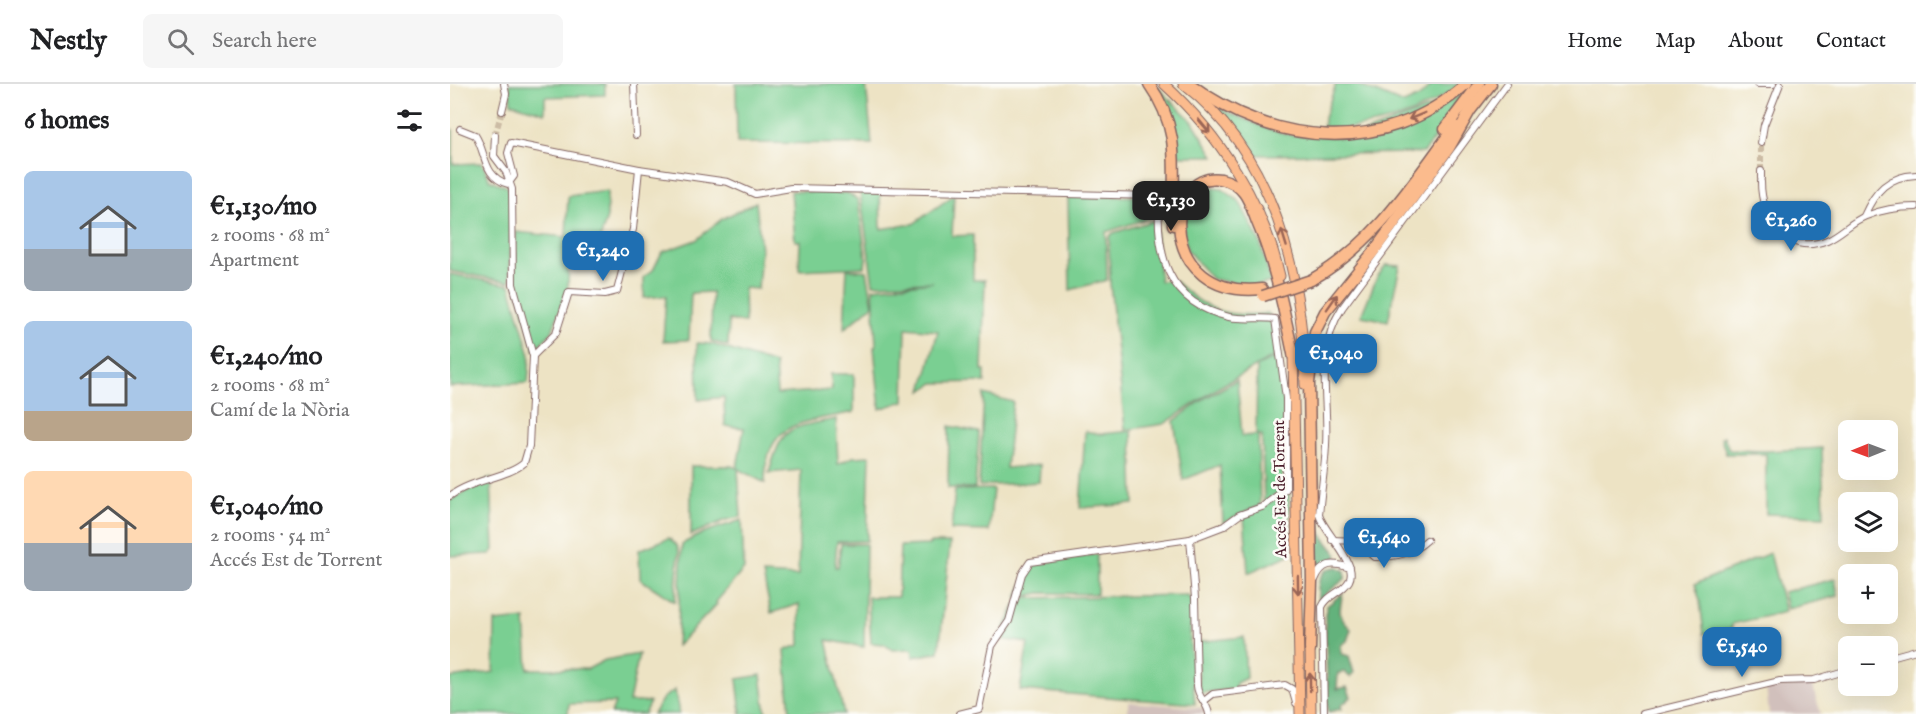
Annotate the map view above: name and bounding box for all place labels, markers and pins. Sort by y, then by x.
pin: €1,130 [1122,181,1220,232]
pin: €1,260 [1742,201,1840,252]
pin: €1,240 [554,231,652,282]
pin: €1,040 [1287,334,1385,385]
pin: €1,640 [1335,518,1433,569]
pin: €1,540 [1693,627,1791,678]

